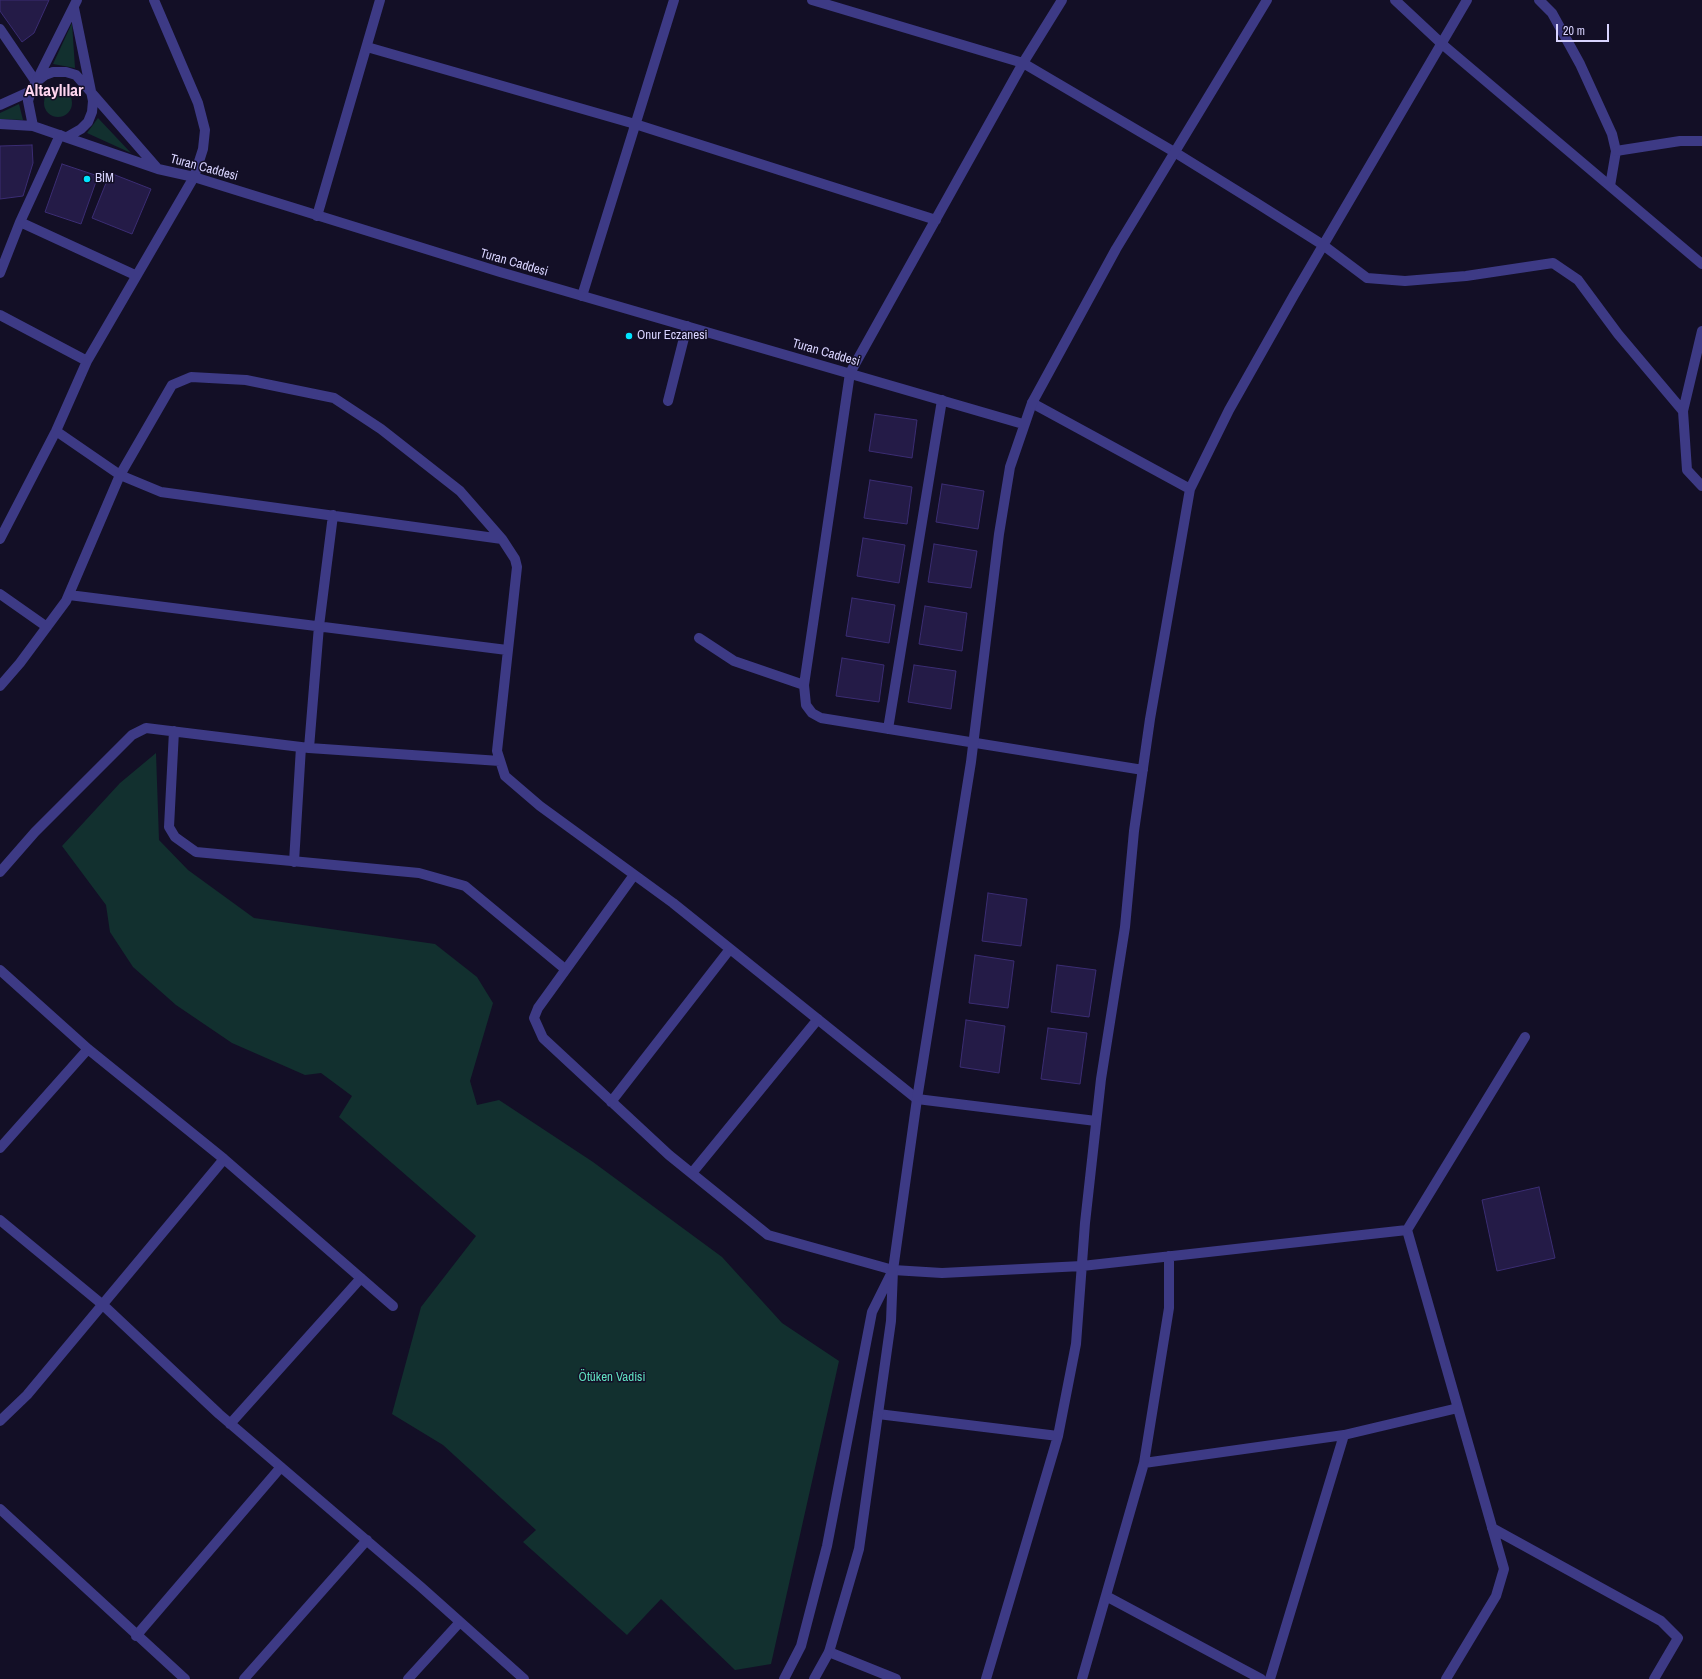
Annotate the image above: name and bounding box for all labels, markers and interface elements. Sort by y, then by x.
scale bar [1558,16,1611,42]
text: 20 m [1563,23,1585,39]
district label: Altaylılar [25,81,83,101]
street label: Turan Caddesi [168,151,240,185]
place label: BİM [95,171,114,187]
marker: BİM [82,174,92,184]
street label: Turan Caddesi [478,246,550,280]
place label: Onur Eczanesi [637,328,708,344]
marker: Onur Eczanesi [624,331,634,341]
street label: Turan Caddesi [790,336,862,370]
park label: Ötüken Vadisi [579,1370,645,1386]

